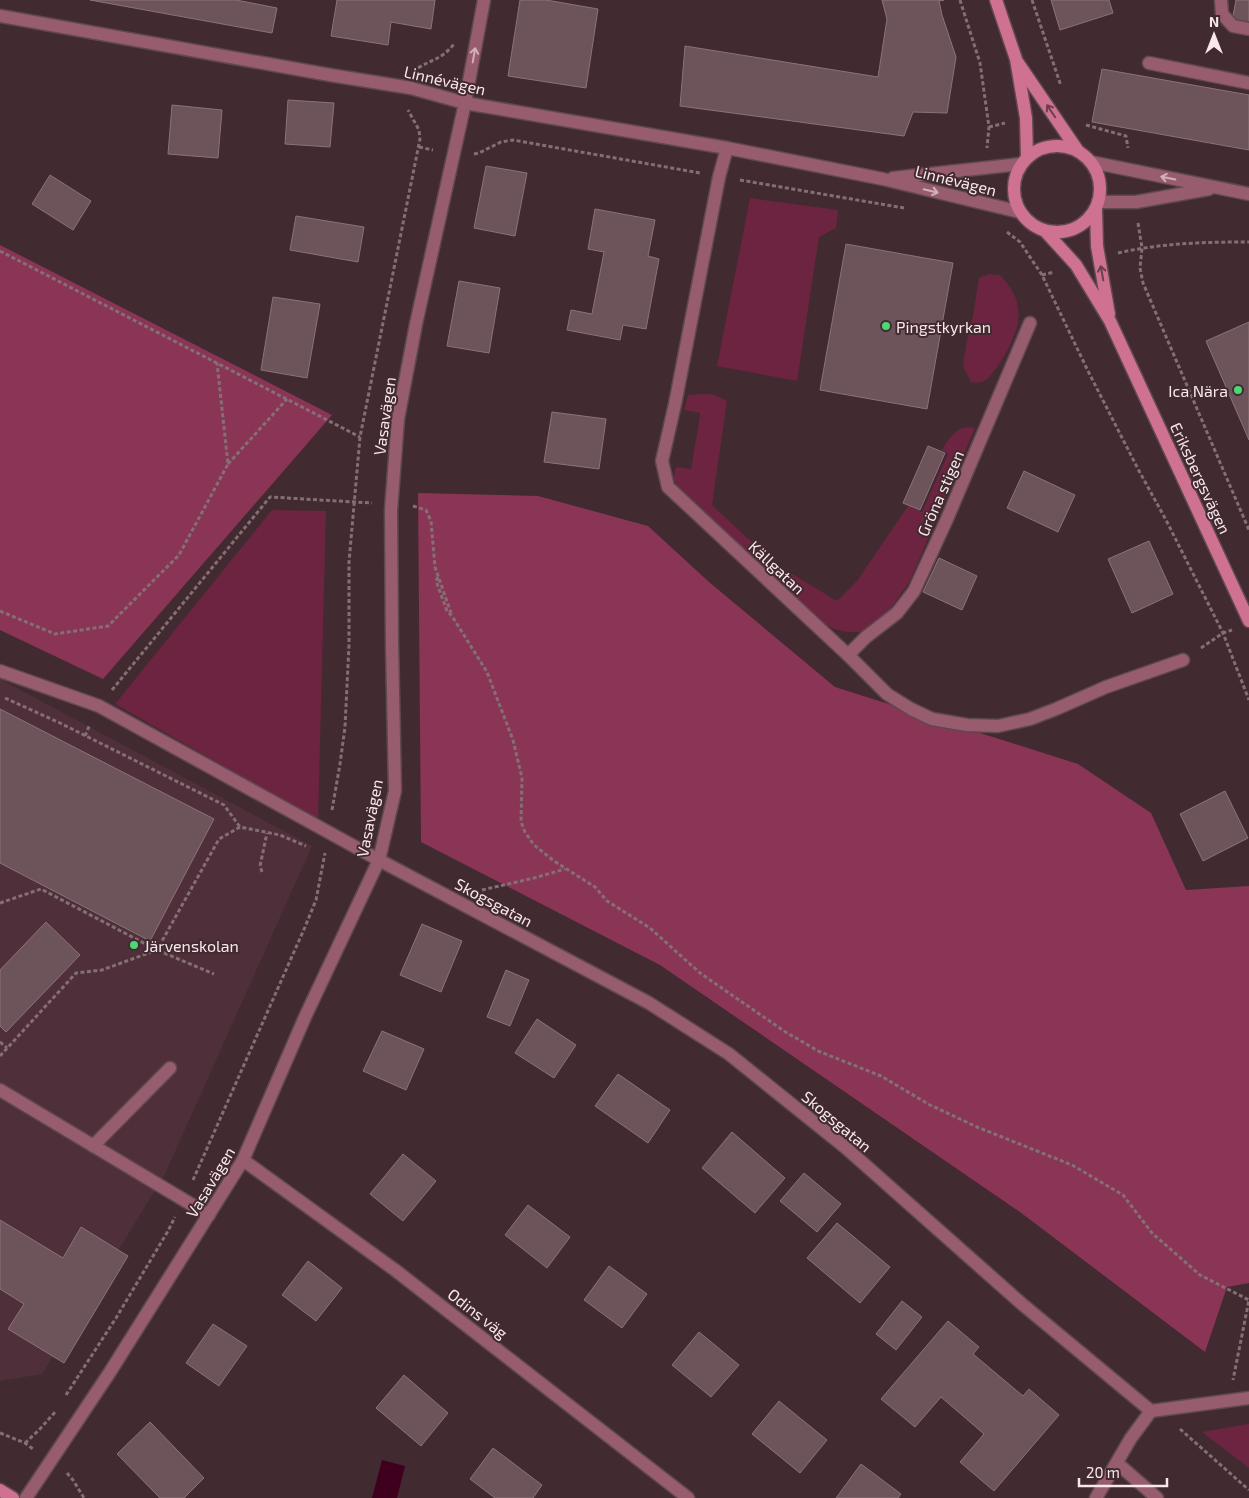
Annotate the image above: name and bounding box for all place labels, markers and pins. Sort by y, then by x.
place label: Pingstkyrkan [896,317,991,336]
marker: Pingstkyrkan [880,320,892,332]
place label: Ica Nära [1168,381,1228,400]
marker: Ica Nära [1232,384,1244,396]
place label: Järvenskolan [144,936,239,955]
marker: Järvenskolan [128,939,140,951]

